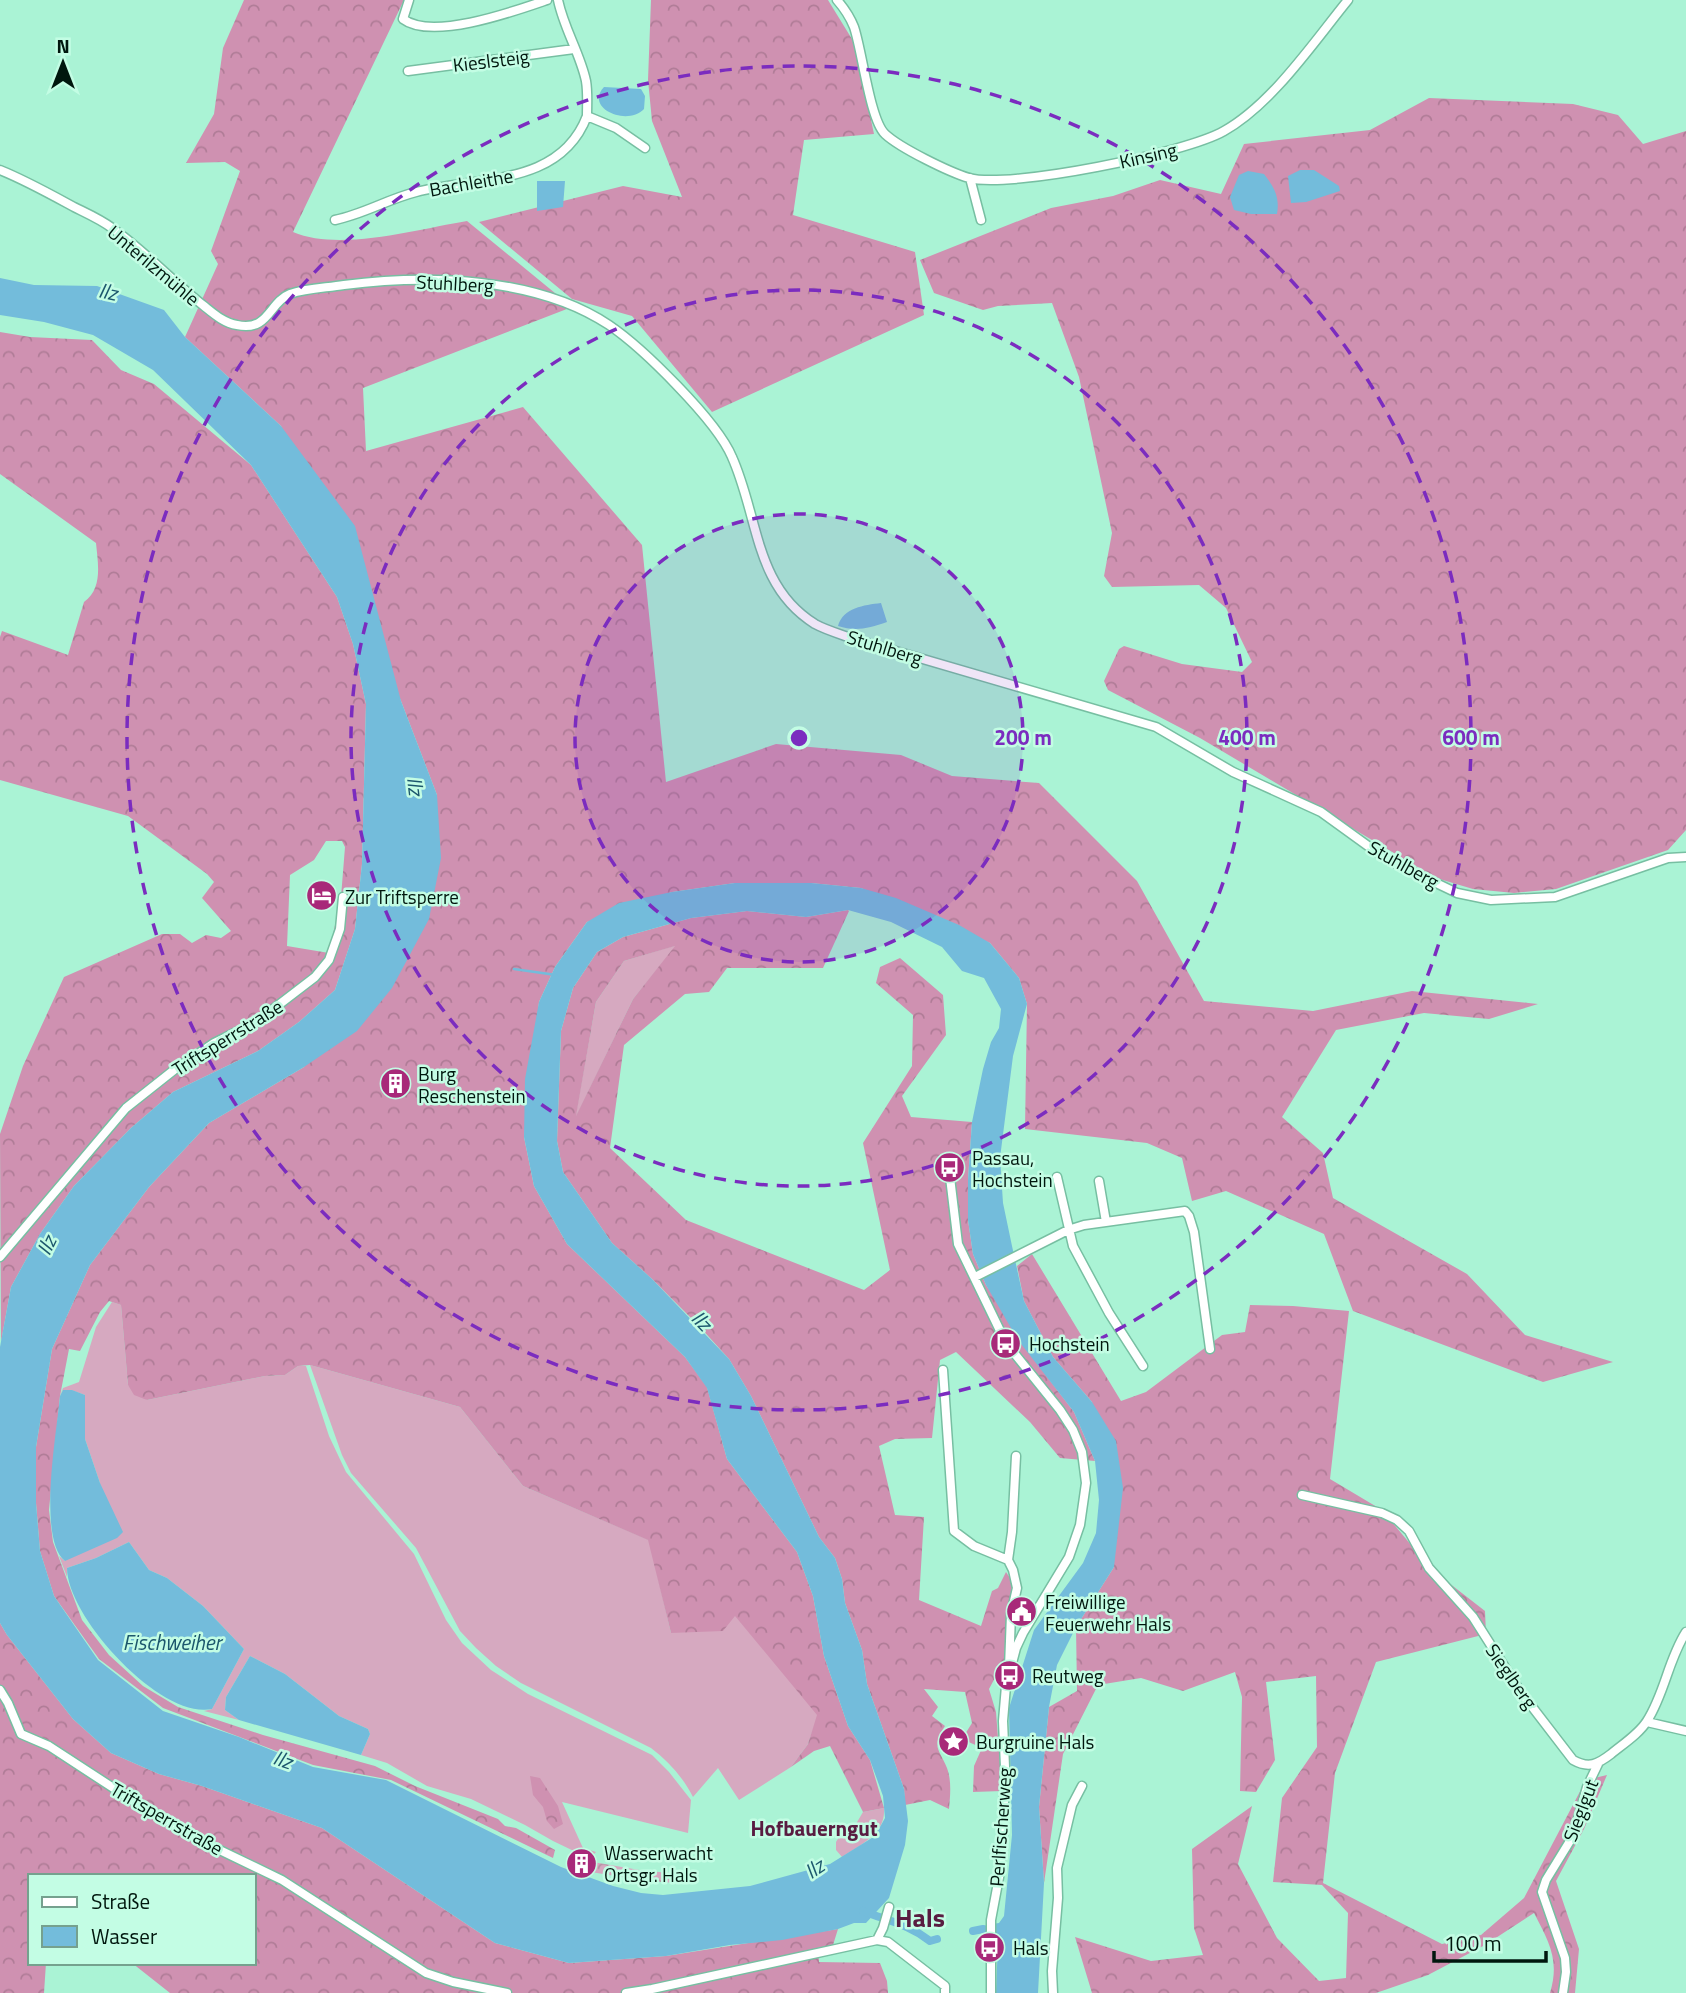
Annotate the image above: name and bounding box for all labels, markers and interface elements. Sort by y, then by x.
north arrow [28,28,98,98]
text: N [56,31,70,60]
street label: Kieslsteig [451,41,531,79]
street label: Kinsing [1116,134,1180,176]
street label: Bachleithe [427,160,515,204]
street label: Unterilzmühle [102,218,206,312]
street label: Stuhlberg [416,266,495,300]
water label: Ilz [96,273,122,309]
street label: Stuhlberg [844,622,926,672]
text: 200 m [994,721,1052,753]
text: 400 m [1218,721,1276,753]
text: 600 m [1442,721,1500,753]
centre of rings [787,726,811,750]
water label: Ilz [399,775,433,799]
street label: Stuhlberg [1363,833,1445,896]
hotel icon: Zur Triftsperre [305,879,339,913]
place label: Zur Triftsperre [345,882,459,911]
street label: Triftsperrstraße [166,991,288,1083]
place label: Burg Reschenstein [418,1059,526,1110]
building icon: Burg Reschenstein [378,1067,412,1101]
place label: Passau, Hochstein [972,1143,1053,1194]
bus stop icon: Passau, Hochstein [932,1151,966,1185]
water label: Ilz [28,1228,65,1260]
water label: Ilz [684,1302,721,1339]
bus stop icon: Hochstein [989,1326,1023,1360]
place label: Hochstein [1029,1329,1110,1358]
place label: Freiwillige Feuerwehr Hals [1045,1587,1171,1638]
public building icon: Freiwillige Feuerwehr Hals [1005,1595,1039,1629]
water label: Fischweiher [123,1626,224,1658]
street label: Sieglberg [1479,1637,1545,1715]
bus stop icon: Reutweg [992,1658,1026,1692]
place label: Reutweg [1032,1661,1104,1690]
place icon: Burgruine Hals [936,1724,970,1758]
place label: Burgruine Hals [976,1727,1095,1756]
water label: Ilz [269,1741,299,1778]
street label: Perlfischerweg [981,1766,1019,1888]
street label: Triftsperrstraße [105,1774,229,1862]
street label: Sieglgut [1555,1774,1605,1845]
district label: Hofbauerngut [750,1812,878,1844]
place label: Wasserwacht Ortsgr. Hals [604,1838,713,1889]
building icon: Wasserwacht Ortsgr. Hals [564,1846,598,1880]
water label: Ilz [798,1848,832,1886]
legend [28,1874,256,1965]
text: Straße [91,1885,150,1917]
district label: Hals [895,1898,945,1937]
text: Wasser [91,1920,157,1952]
scale bar [1434,1920,1546,1964]
text: 100 m [1444,1927,1501,1959]
bus stop icon: Hals [973,1930,1007,1964]
place label: Hals [1013,1933,1049,1962]

